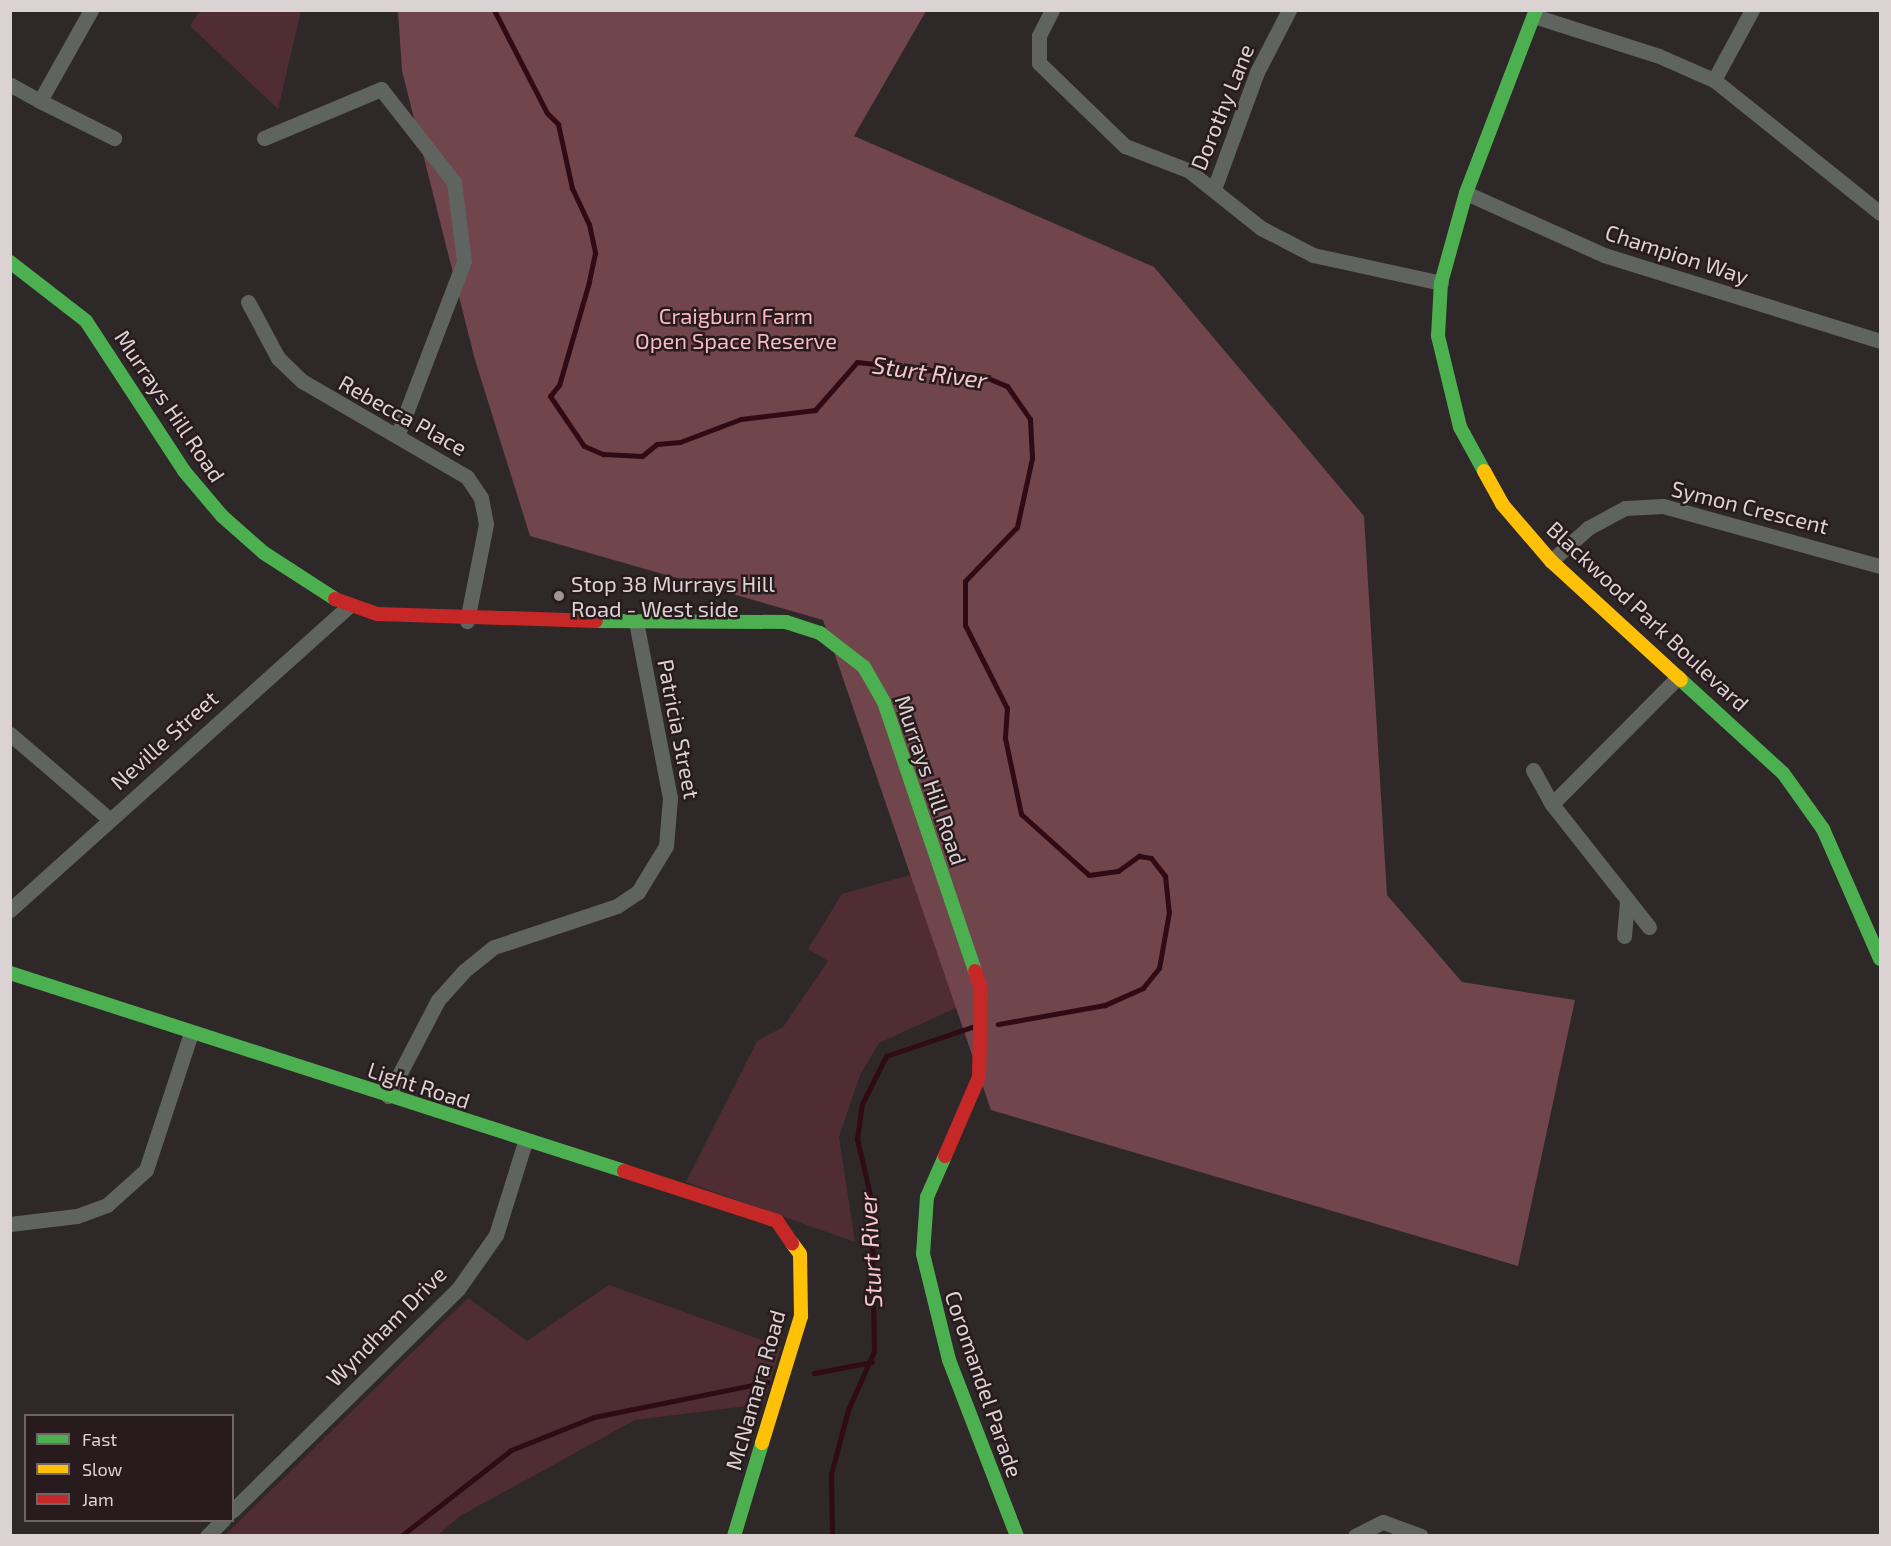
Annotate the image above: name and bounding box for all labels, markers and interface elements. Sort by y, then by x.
street label: Dorothy Lane [1185,40,1259,174]
street label: Champion Way [1602,218,1752,290]
park label: Craigburn Farm Open Space Reserve [635,302,837,354]
street label: Murrays Hill Road [109,325,231,487]
water label: Sturt River [871,350,989,394]
street label: Rebecca Place [335,369,471,461]
street label: Symon Crescent [1669,475,1831,539]
street label: Blackwood Park Boulevard [1542,515,1754,717]
place label: Stop 38 Murrays Hill Road - West side [571,570,775,622]
marker: Stop 38 Murrays Hill Road - West side [552,589,566,603]
street label: Patricia Street [652,657,706,801]
street label: Neville Street [105,685,223,795]
street label: Murrays Hill Road [890,692,972,868]
street label: Light Road [365,1056,473,1114]
water label: Sturt River [853,1191,887,1309]
street label: Wyndham Drive [320,1260,452,1392]
street label: Coromandel Parade [940,1287,1028,1481]
street label: McNamara Road [720,1307,790,1473]
legend [24,1414,234,1522]
text: Fast [82,1428,117,1450]
text: Slow [82,1458,122,1480]
text: Jam [82,1488,114,1510]

